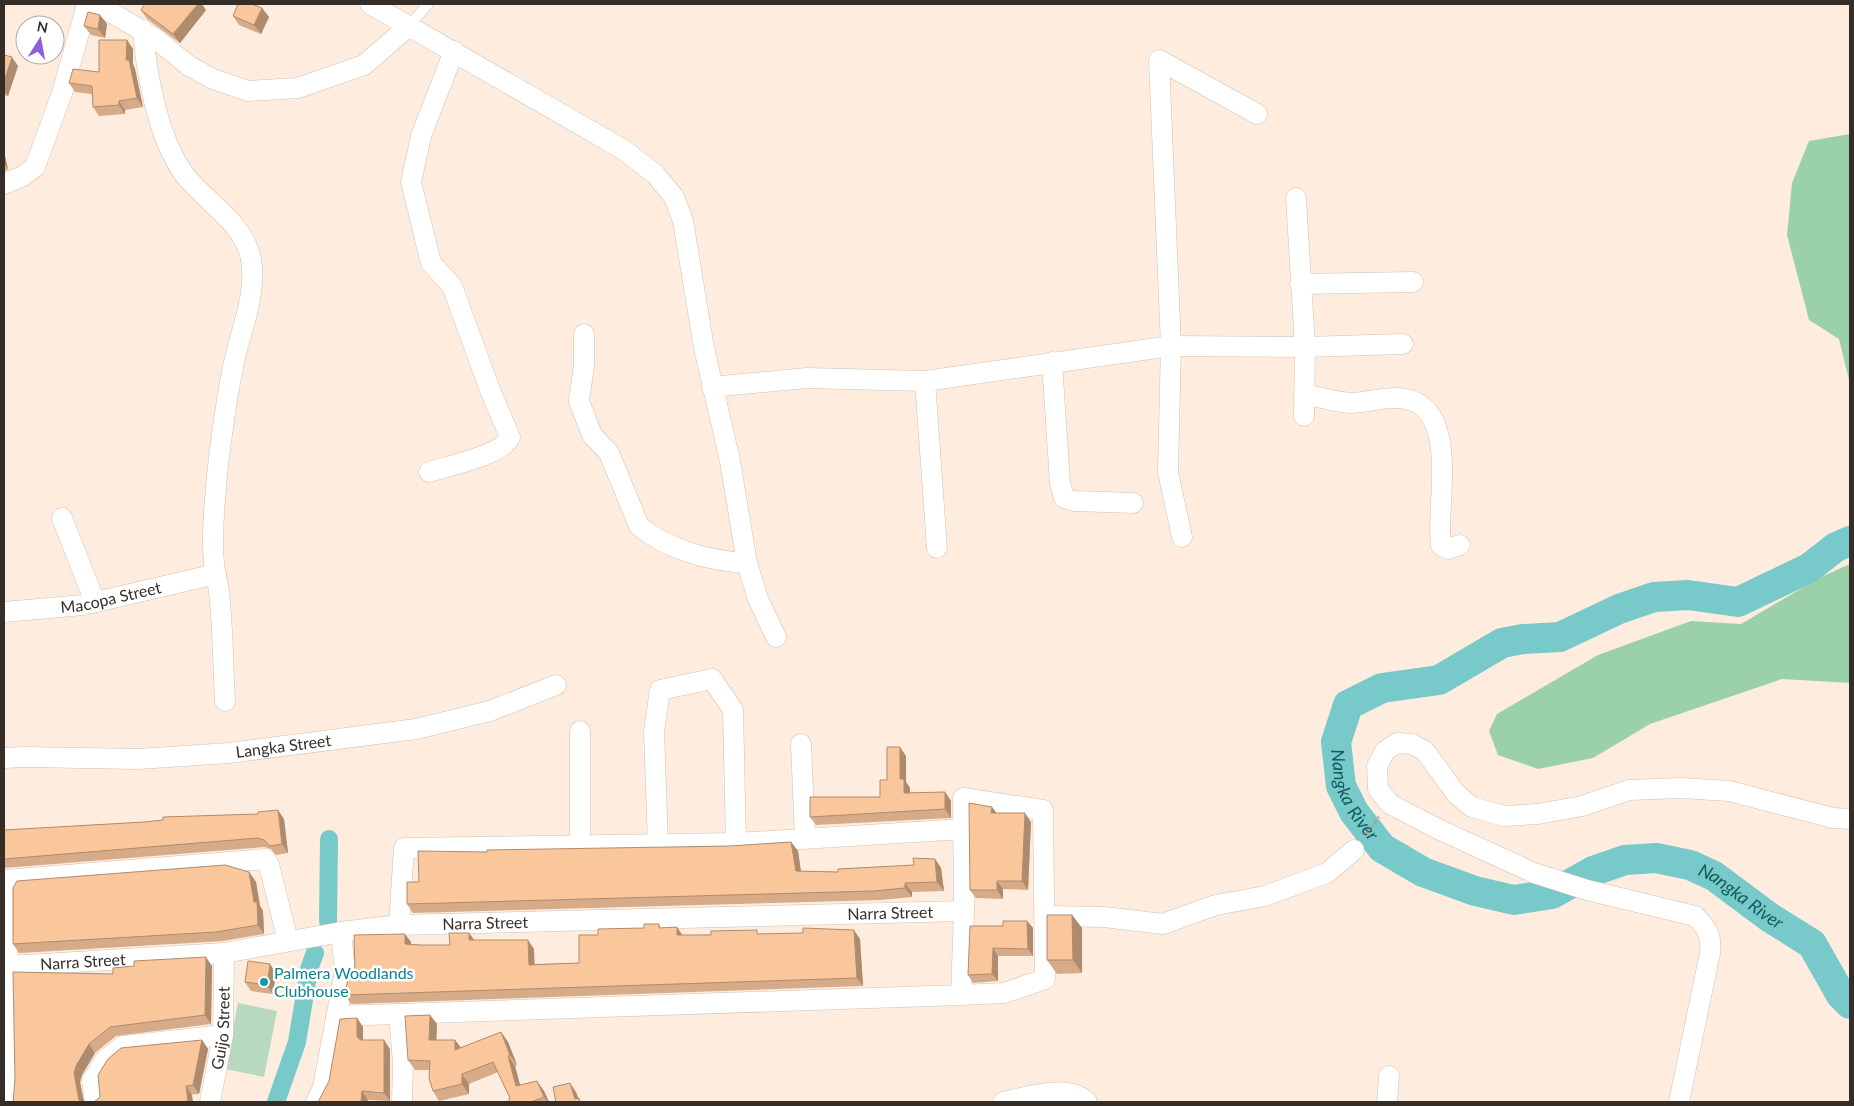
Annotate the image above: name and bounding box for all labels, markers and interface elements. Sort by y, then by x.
north arrow [15,15,65,65]
text: N [36,17,49,36]
street label: Macopa Street [60,577,163,616]
street label: Langka Street [235,730,332,761]
water label: Nangka River [1327,748,1384,845]
water label: Nangka River [1695,858,1789,934]
street label: Narra Street [847,902,933,923]
street label: Narra Street [442,912,529,933]
street label: Narra Street [39,949,126,973]
place label: Palmera Woodlands Clubhouse [274,963,414,1000]
marker: Palmera Woodlands Clubhouse [258,976,270,988]
street label: Guijo Street [207,986,233,1071]

